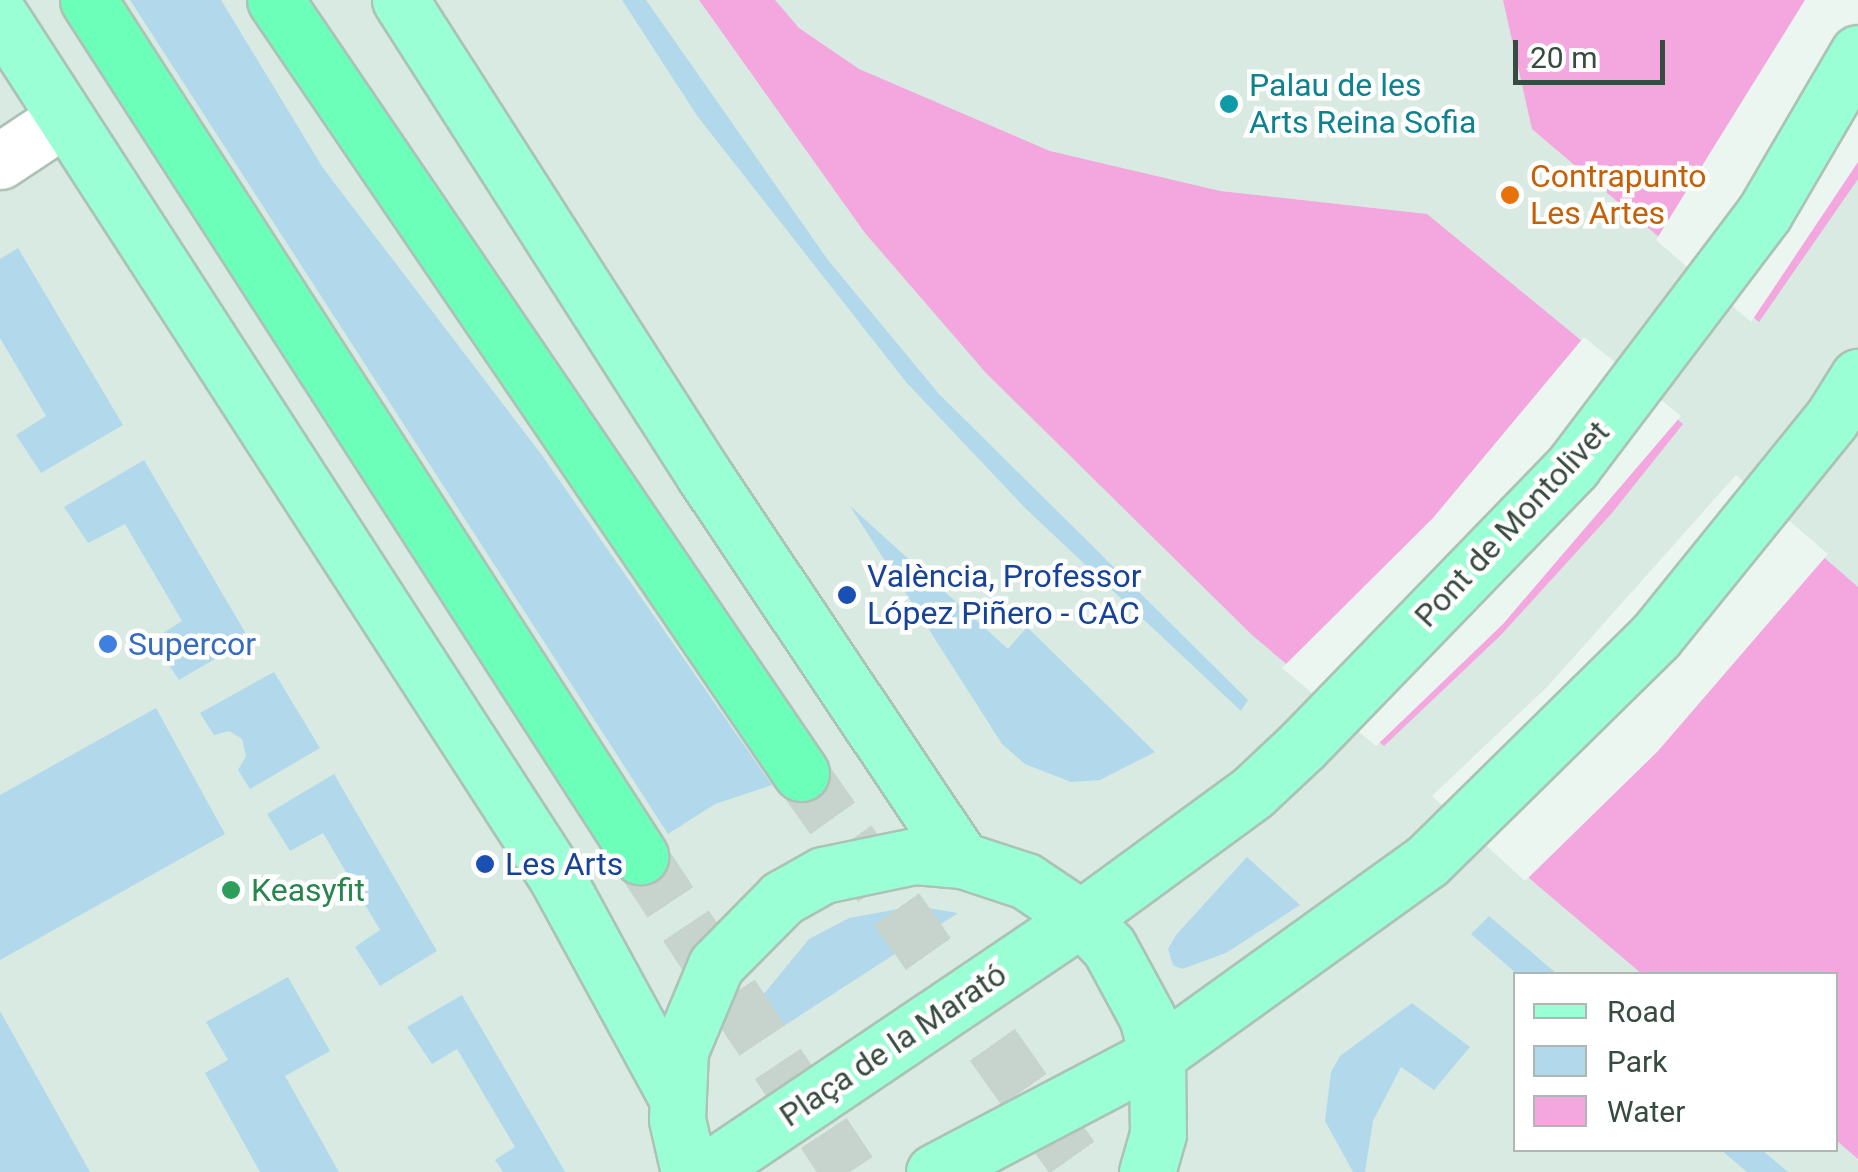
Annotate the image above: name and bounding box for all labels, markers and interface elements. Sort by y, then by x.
scale bar [1518,20,1670,82]
text: 20 m [1530,40,1597,75]
place label: Palau de les Arts Reina Sofia [1249,67,1476,142]
marker: Palau de les Arts Reina Sofia [1218,93,1240,115]
place label: Contrapunto Les Artes [1530,158,1707,233]
marker: Contrapunto Les Artes [1499,184,1521,206]
street label: Pont de Montolivet [1407,413,1617,635]
place label: València, Professor López Piñero - CAC [867,558,1141,633]
marker: València, Professor López Piñero - CAC [836,584,858,606]
place label: Supercor [128,625,256,663]
marker: Supercor [97,633,119,655]
place label: Les Arts [505,845,623,883]
marker: Les Arts [474,853,496,875]
place label: Keasyfit [251,871,365,909]
marker: Keasyfit [220,879,242,901]
street label: Plaça de la Marató [772,955,1014,1135]
legend [1513,972,1838,1152]
text: Road [1607,994,1676,1029]
text: Park [1607,1044,1667,1079]
text: Water [1607,1094,1685,1129]

